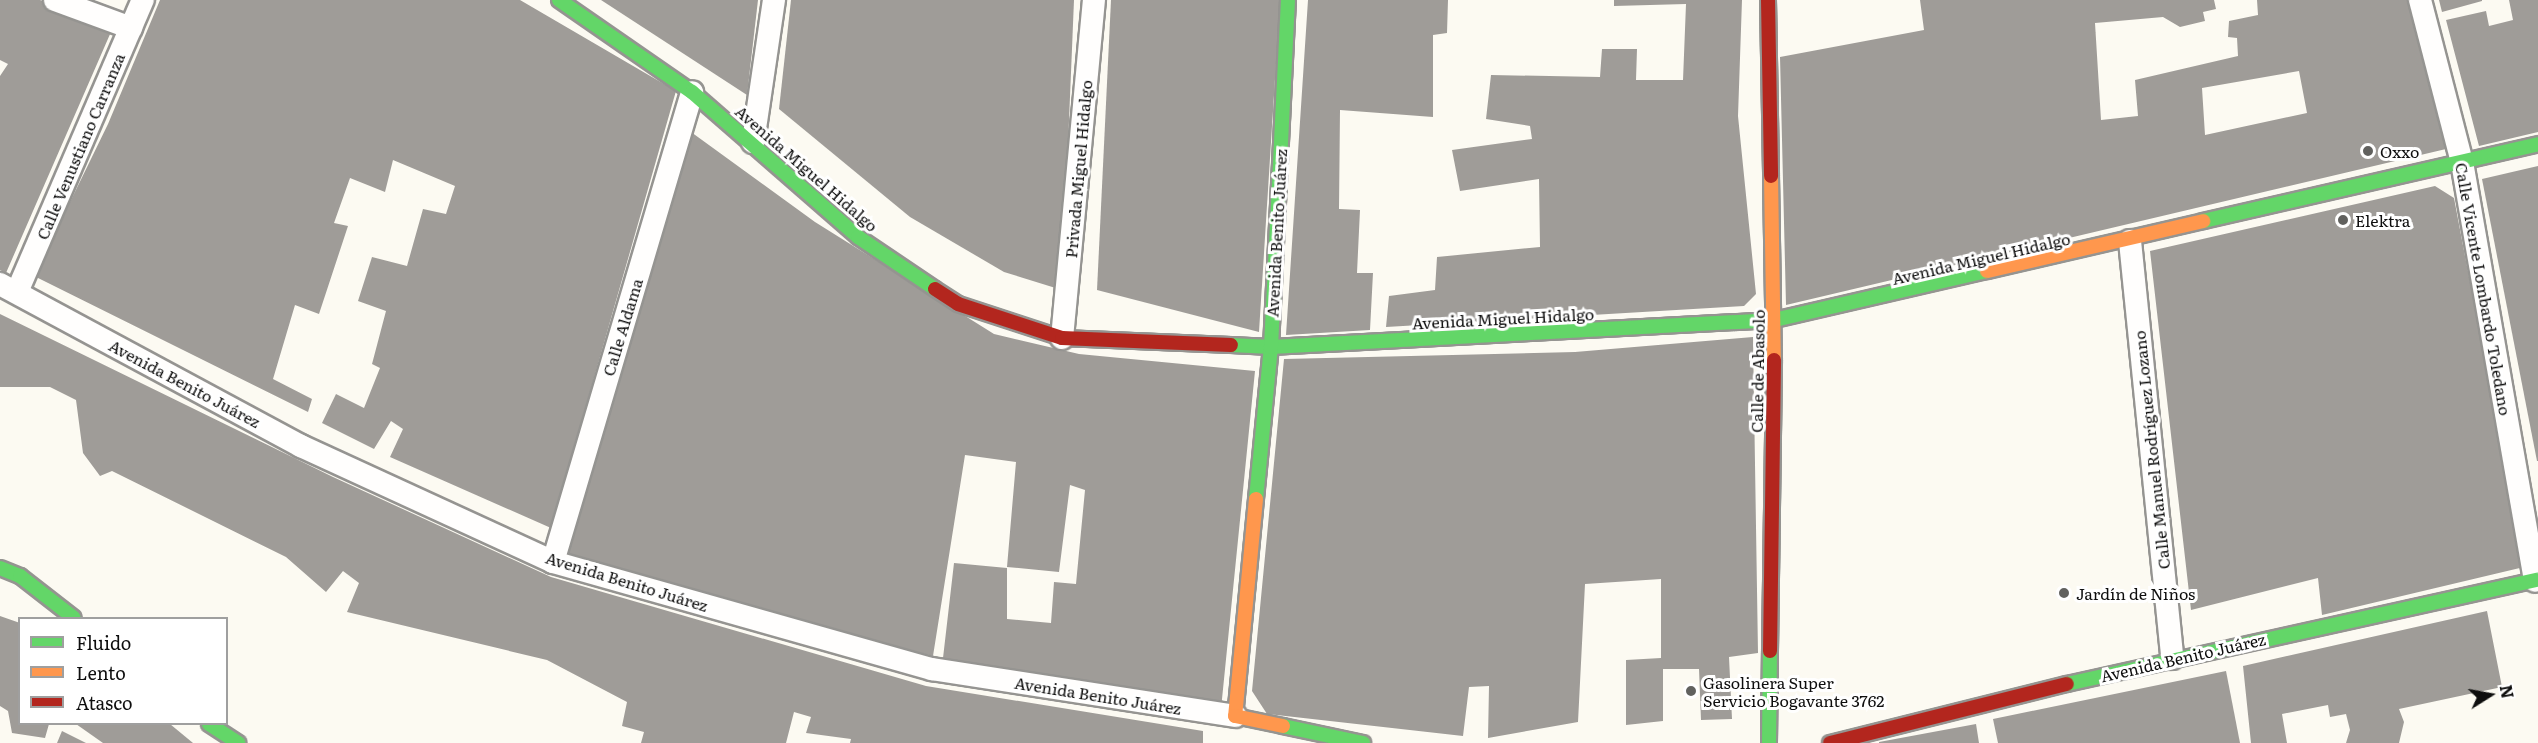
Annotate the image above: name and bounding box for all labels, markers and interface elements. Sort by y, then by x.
street label: Calle Venustiano Carranza [32,50,128,242]
street label: Privada Miguel Hidalgo [1061,79,1095,259]
street label: Avenida Miguel Hidalgo [732,101,882,235]
place label: Oxxo [2380,141,2419,161]
marker: Oxxo [2361,144,2375,158]
street label: Avenida Benito Juárez [1262,148,1290,318]
street label: Calle Vicente Lombardo Toledano [2452,161,2516,417]
place label: Elektra [2355,210,2410,230]
marker: Elektra [2336,213,2350,227]
street label: Avenida Miguel Hidalgo [1890,228,2072,288]
street label: Calle Aldama [598,276,646,378]
street label: Avenida Miguel Hidalgo [1411,304,1595,332]
street label: Calle de Abasolo [1746,309,1768,433]
street label: Calle Manuel Rodríguez Lozano [2129,330,2173,570]
street label: Avenida Benito Juárez [106,335,264,431]
street label: Avenida Benito Juárez [544,547,710,615]
place label: Jardín de Niños [2076,583,2195,603]
marker: Jardín de Niños [2057,586,2071,600]
legend [18,617,228,725]
text: Fluido [76,629,131,656]
street label: Avenida Benito Juárez [2099,629,2267,685]
text: Lento [76,659,126,686]
north arrow [2460,665,2520,725]
street label: Avenida Benito Juárez [1013,672,1183,718]
place label: Gasolinera Super Servicio Bogavante 3762 [1703,672,1884,710]
text: N [2495,683,2521,700]
marker: Gasolinera Super Servicio Bogavante 3762 [1684,684,1698,698]
text: Atasco [76,689,133,716]

